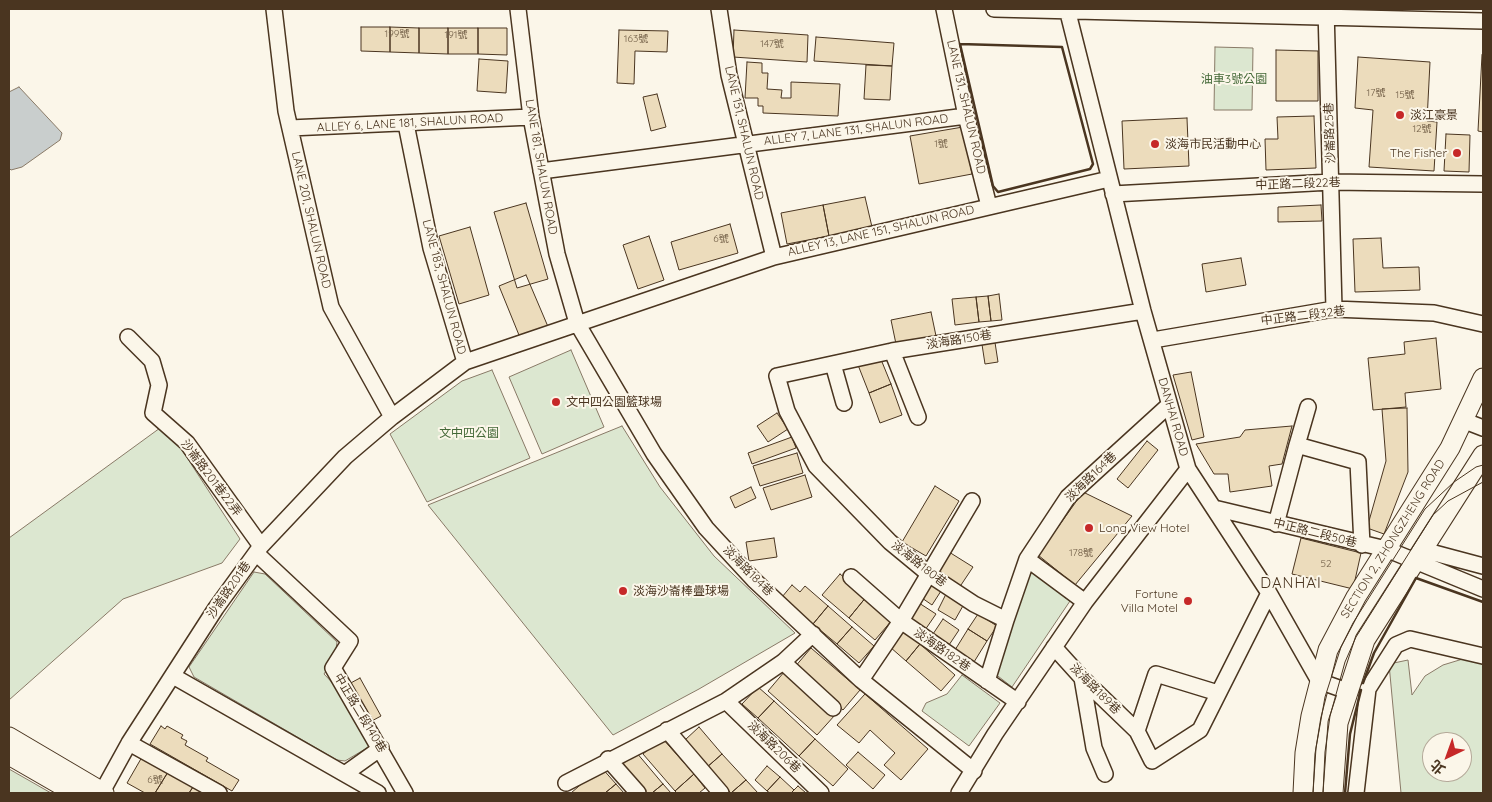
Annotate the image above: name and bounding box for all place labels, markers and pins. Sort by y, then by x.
place label: 淡江豪景 [1410,108,1458,122]
marker: 淡江豪景 [1394,109,1406,121]
place label: 淡海市民活動中心 [1165,137,1261,151]
marker: 淡海市民活動中心 [1149,138,1161,150]
place label: The Fisher [1390,146,1447,160]
marker: The Fisher [1451,147,1463,159]
place label: 文中四公園籃球場 [566,395,662,409]
marker: 文中四公園籃球場 [550,396,562,408]
place label: Long View Hotel [1099,521,1189,535]
marker: Long View Hotel [1083,522,1095,534]
place label: 淡海沙崙棒疊球場 [633,584,729,598]
marker: 淡海沙崙棒疊球場 [617,585,629,597]
place label: Fortune Villa Motel [1121,587,1178,615]
marker: Fortune Villa Motel [1182,595,1194,607]

